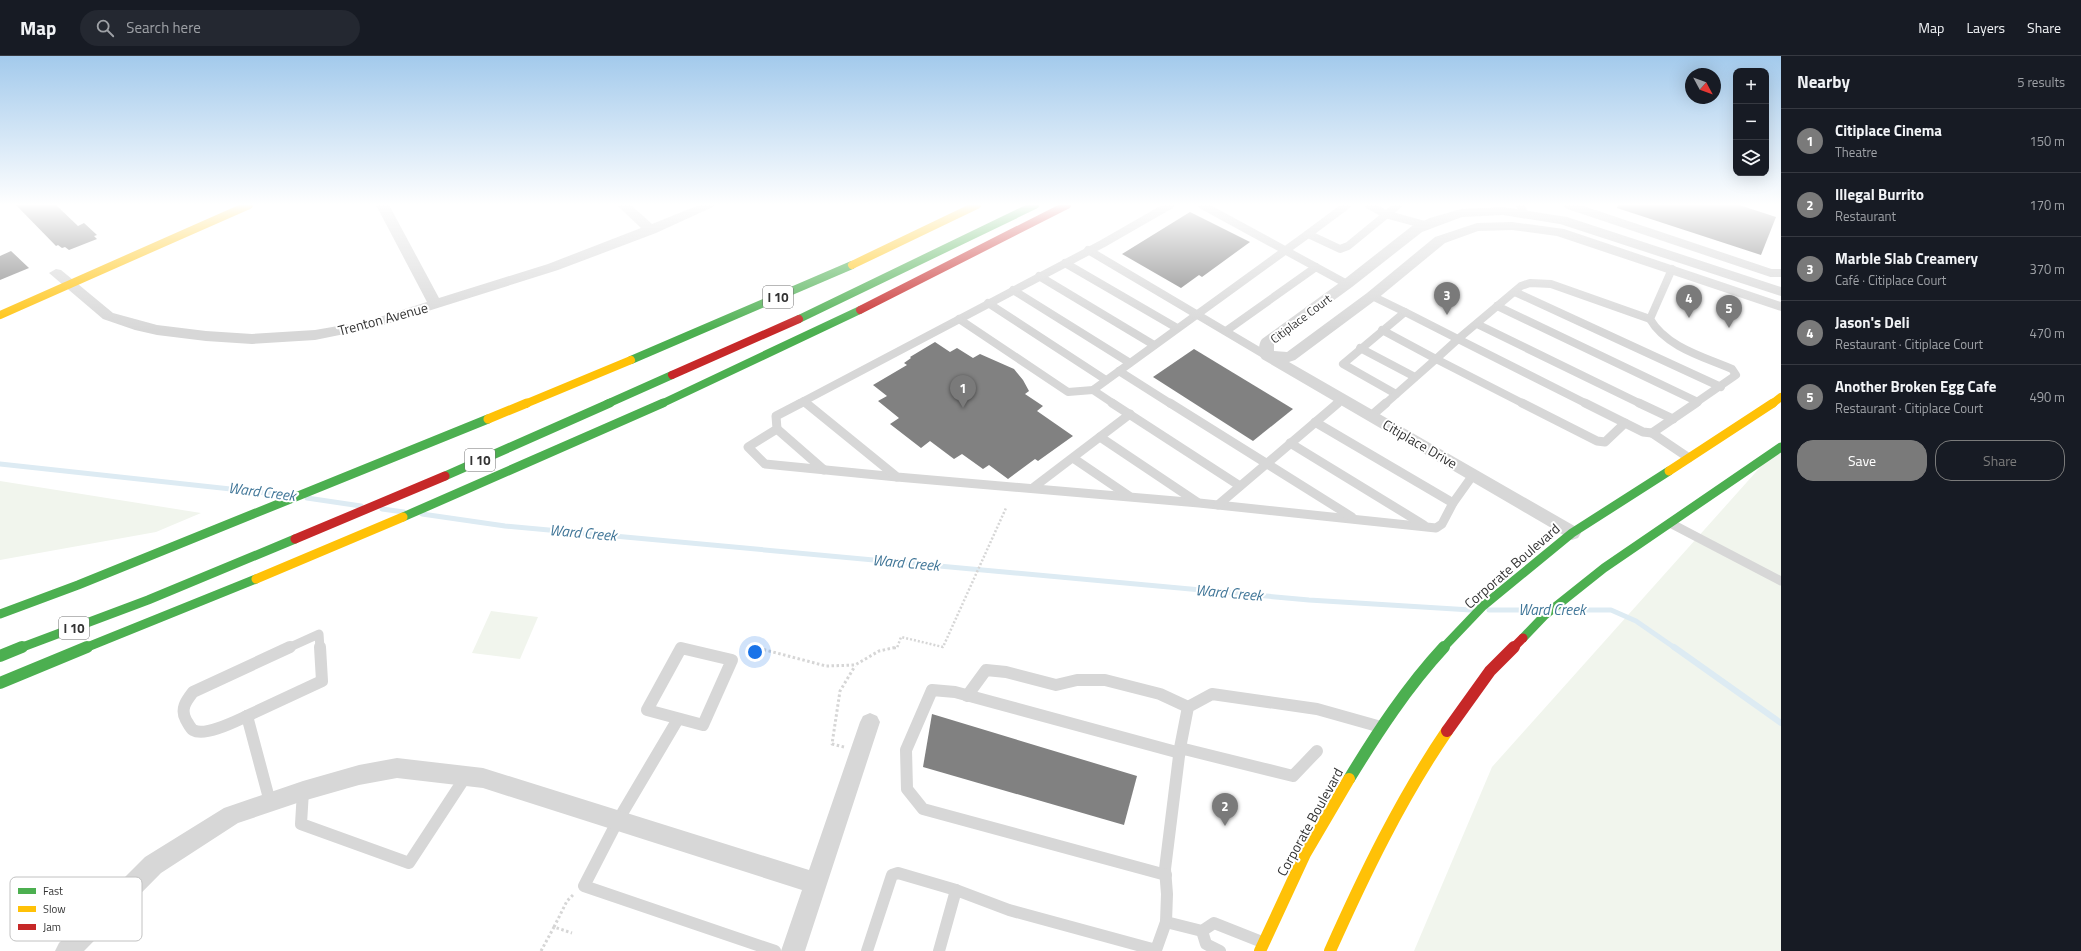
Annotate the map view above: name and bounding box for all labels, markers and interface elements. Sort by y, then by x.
search box [80,10,360,46]
text: Map [20,13,56,42]
text: Search here [126,16,201,39]
icon: search [94,17,116,39]
text: Map [1918,17,1944,38]
text: Layers [1966,17,2005,38]
text: Share [2027,17,2061,38]
north arrow [1685,68,1721,104]
map controls [1733,68,1769,176]
button: + [1733,68,1769,104]
text: Nearby [1797,69,1850,95]
text: 5 results [2017,72,2065,92]
button: − [1733,104,1769,140]
text: Citiplace Cinema [1835,119,1942,142]
text: 1 [1806,131,1814,151]
text: 150 m [2029,131,2065,151]
button: layers [1733,140,1769,176]
text: Theatre [1835,142,1877,162]
text: Illegal Burrito [1835,183,1924,206]
text: 2 [1806,195,1814,215]
text: 170 m [2029,195,2065,215]
text: Restaurant [1835,206,1896,226]
text: Marble Slab Creamery [1835,247,1978,270]
text: 3 [1806,259,1814,279]
text: 370 m [2029,259,2065,279]
text: Café · Citiplace Court [1835,270,1946,290]
pin: 3 [1434,282,1460,315]
pin: 4 [1676,285,1702,318]
road number: I 10 [763,286,793,308]
street label: Citiplace Court [1266,289,1336,348]
pin: 5 [1716,295,1742,328]
street label: Trenton Avenue [336,296,430,341]
text: Jason's Deli [1835,311,1910,334]
text: 4 [1806,323,1814,343]
text: 470 m [2029,323,2065,343]
text: Restaurant · Citiplace Court [1835,334,1983,354]
pin: 1 [950,375,976,408]
text: Another Broken Egg Cafe [1835,375,1996,398]
text: 5 [1806,387,1814,407]
text: 490 m [2029,387,2065,407]
text: Restaurant · Citiplace Court [1835,398,1983,418]
street label: Citiplace Drive [1379,414,1461,473]
button: Save [1797,440,1927,481]
button: Share [1935,440,2065,481]
road number: I 10 [465,449,495,471]
water label: Ward Creek [227,476,299,507]
water label: Ward Creek [548,518,620,547]
street label: Corporate Boulevard [1459,518,1564,613]
water label: Ward Creek [871,548,943,577]
water label: Ward Creek [1194,578,1266,607]
water label: Ward Creek [1518,598,1588,621]
road number: I 10 [59,617,89,639]
your location [745,642,765,662]
street label: Corporate Boulevard [1271,764,1348,880]
pin: 2 [1212,793,1238,826]
legend [10,877,142,941]
text: Fast [43,883,63,899]
text: Slow [43,901,66,917]
text: Jam [43,919,61,935]

